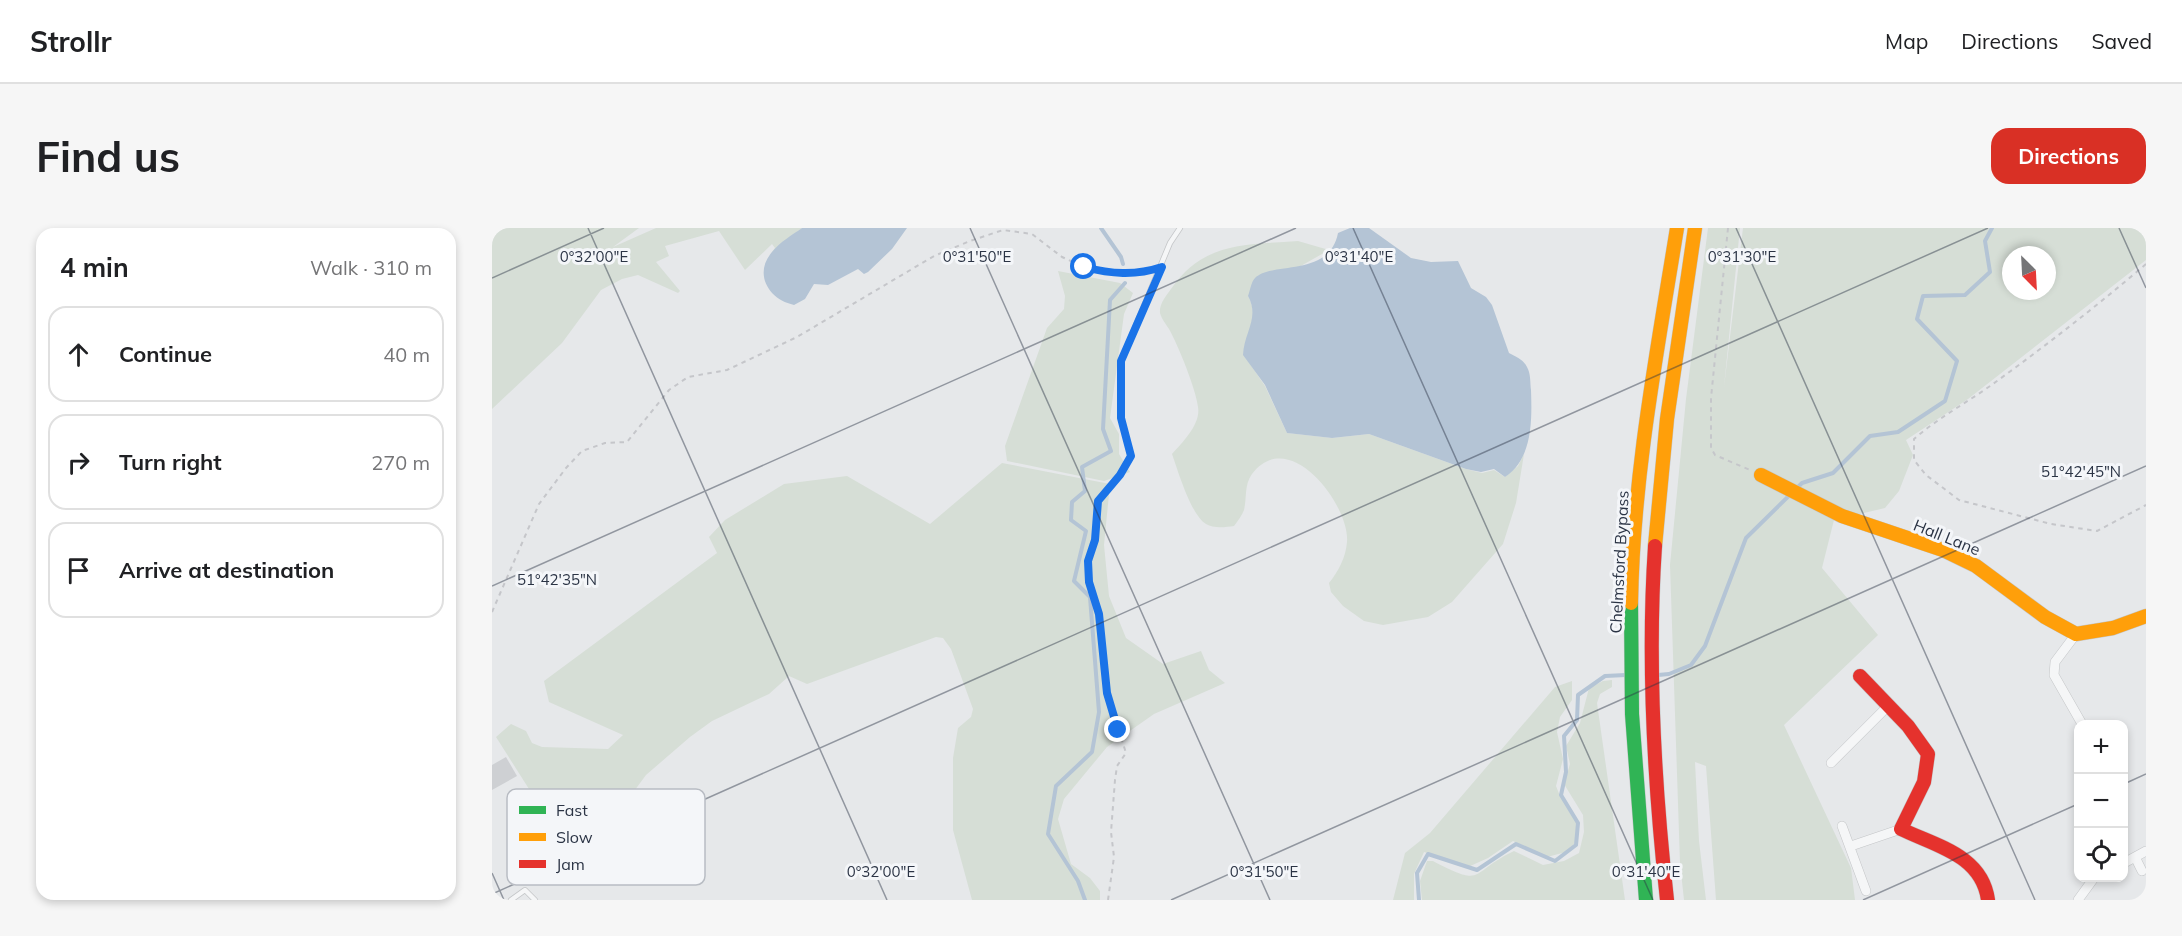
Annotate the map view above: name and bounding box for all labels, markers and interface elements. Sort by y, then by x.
text: Strollr [30,24,112,59]
text: Map [1885,28,1928,54]
text: Directions [1961,28,2058,54]
text: Saved [2091,28,2152,54]
button: Directions [1991,128,2146,184]
text: Find us [36,130,180,183]
north arrow [2002,246,2056,300]
text: 0°32'00"E [560,247,628,266]
text: 0°31'50"E [943,247,1011,266]
text: 0°31'40"E [1325,247,1393,266]
text: 0°31'30"E [1708,247,1776,266]
text: 4 min [60,251,129,284]
route start [1070,253,1096,279]
text: Walk · 310 m [310,255,432,280]
icon: ahead [62,338,95,371]
text: Continue [119,340,212,368]
text: 40 m [383,342,430,367]
icon: right [62,446,95,479]
text: Turn right [119,448,222,476]
text: 270 m [371,450,430,475]
text: 51°42'45"N [2041,462,2121,481]
street label: Chelmsford Bypass [1605,490,1633,634]
street label: Hall Lane [1911,515,1983,559]
icon: arrive [62,554,95,587]
text: Arrive at destination [119,556,334,584]
text: 51°42'35"N [517,570,597,589]
route end [1104,716,1130,742]
map controls [2074,720,2128,882]
button: + [2074,720,2128,774]
button: − [2074,774,2128,828]
legend [507,789,705,885]
text: Fast [556,800,588,820]
text: Slow [556,827,593,847]
button: locate [2074,828,2128,882]
text: Jam [556,854,585,874]
text: 0°32'00"E [847,862,915,881]
text: 0°31'50"E [1230,862,1298,881]
text: 0°31'40"E [1612,862,1680,881]

